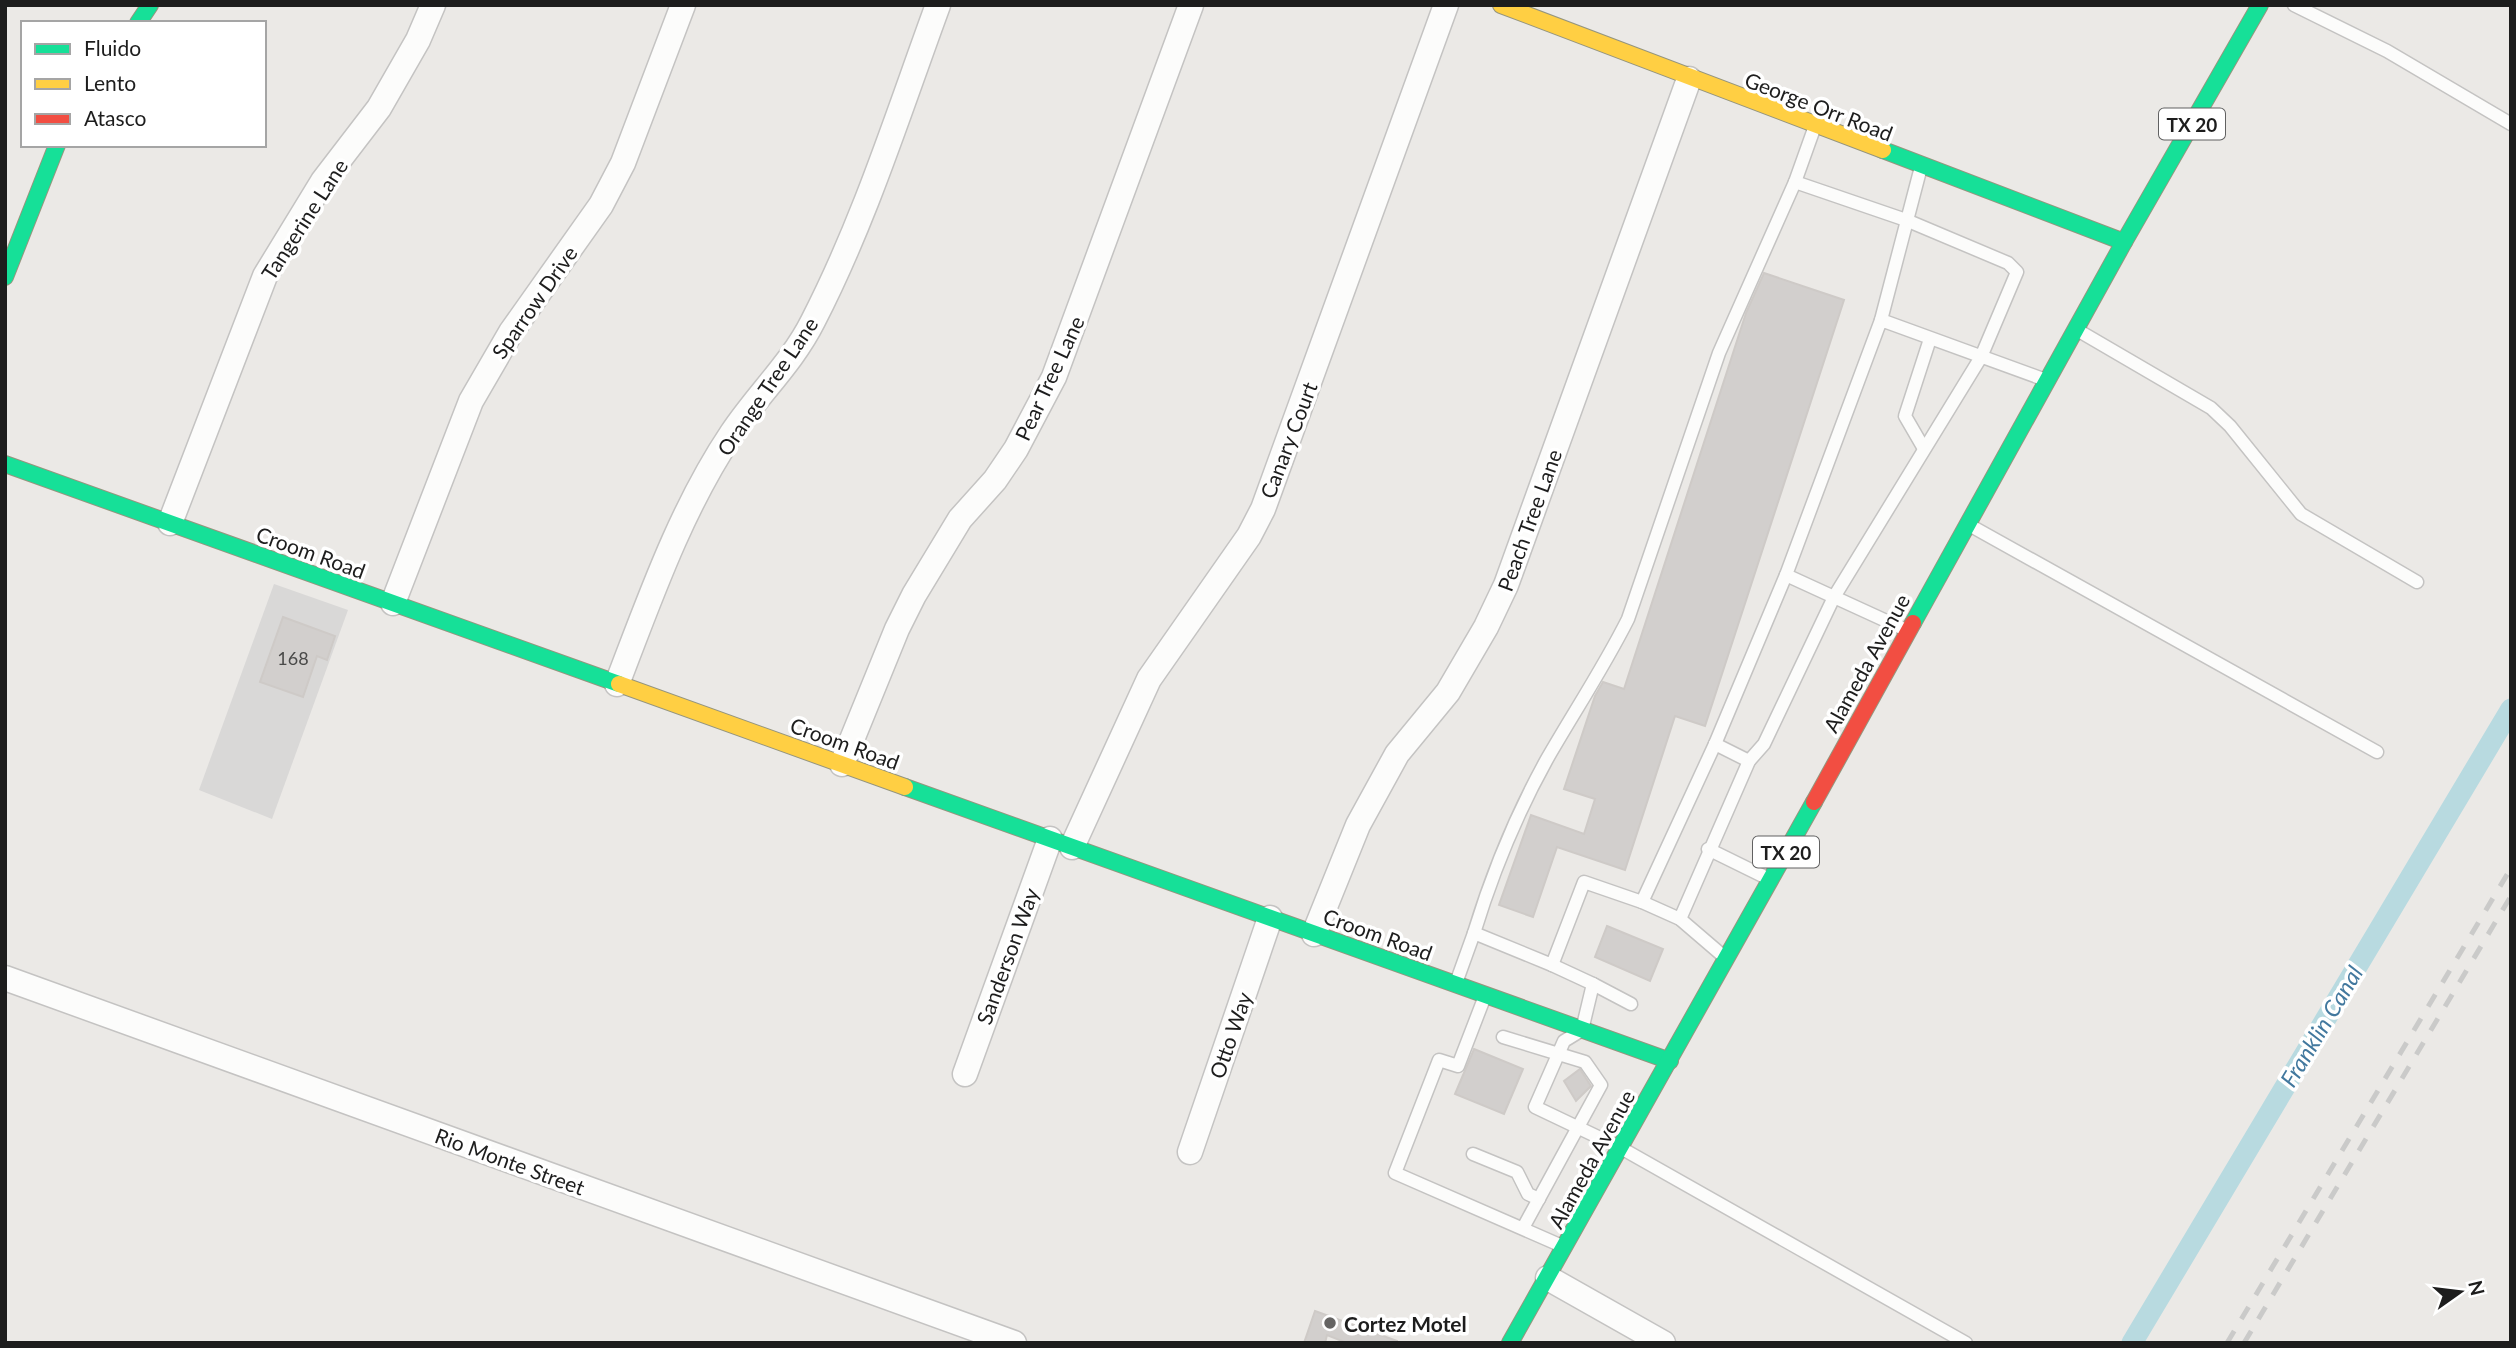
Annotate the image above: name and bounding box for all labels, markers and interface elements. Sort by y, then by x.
legend [21,21,266,147]
text: Fluido [84,35,141,60]
street label: George Orr Road [1742,66,1896,146]
text: Lento [84,70,136,95]
text: Atasco [84,105,146,130]
road number: TX 20 [2159,108,2225,140]
street label: Tangerine Lane [256,154,352,284]
street label: Sparrow Drive [486,241,582,363]
street label: Orange Tree Lane [711,312,823,460]
street label: Pear Tree Lane [1009,312,1089,444]
street label: Canary Court [1254,378,1322,502]
street label: Peach Tree Lane [1492,446,1566,594]
street label: Croom Road [253,521,369,583]
street label: Alameda Avenue [1818,589,1914,737]
house number: 168 [277,647,309,669]
street label: Croom Road [787,712,903,774]
road number: TX 20 [1753,836,1819,867]
street label: Sanderson Way [971,884,1043,1028]
street label: Croom Road [1320,903,1436,965]
water label: Franklin Canal [2274,960,2368,1092]
street label: Otto Way [1204,988,1256,1081]
street label: Alameda Avenue [1543,1085,1639,1233]
street label: Rio Monte Street [432,1122,589,1200]
north arrow [2425,1257,2495,1327]
text: N [2464,1278,2490,1298]
place label: Cortez Motel [1344,1311,1467,1336]
marker: Cortez Motel [1322,1315,1338,1331]

